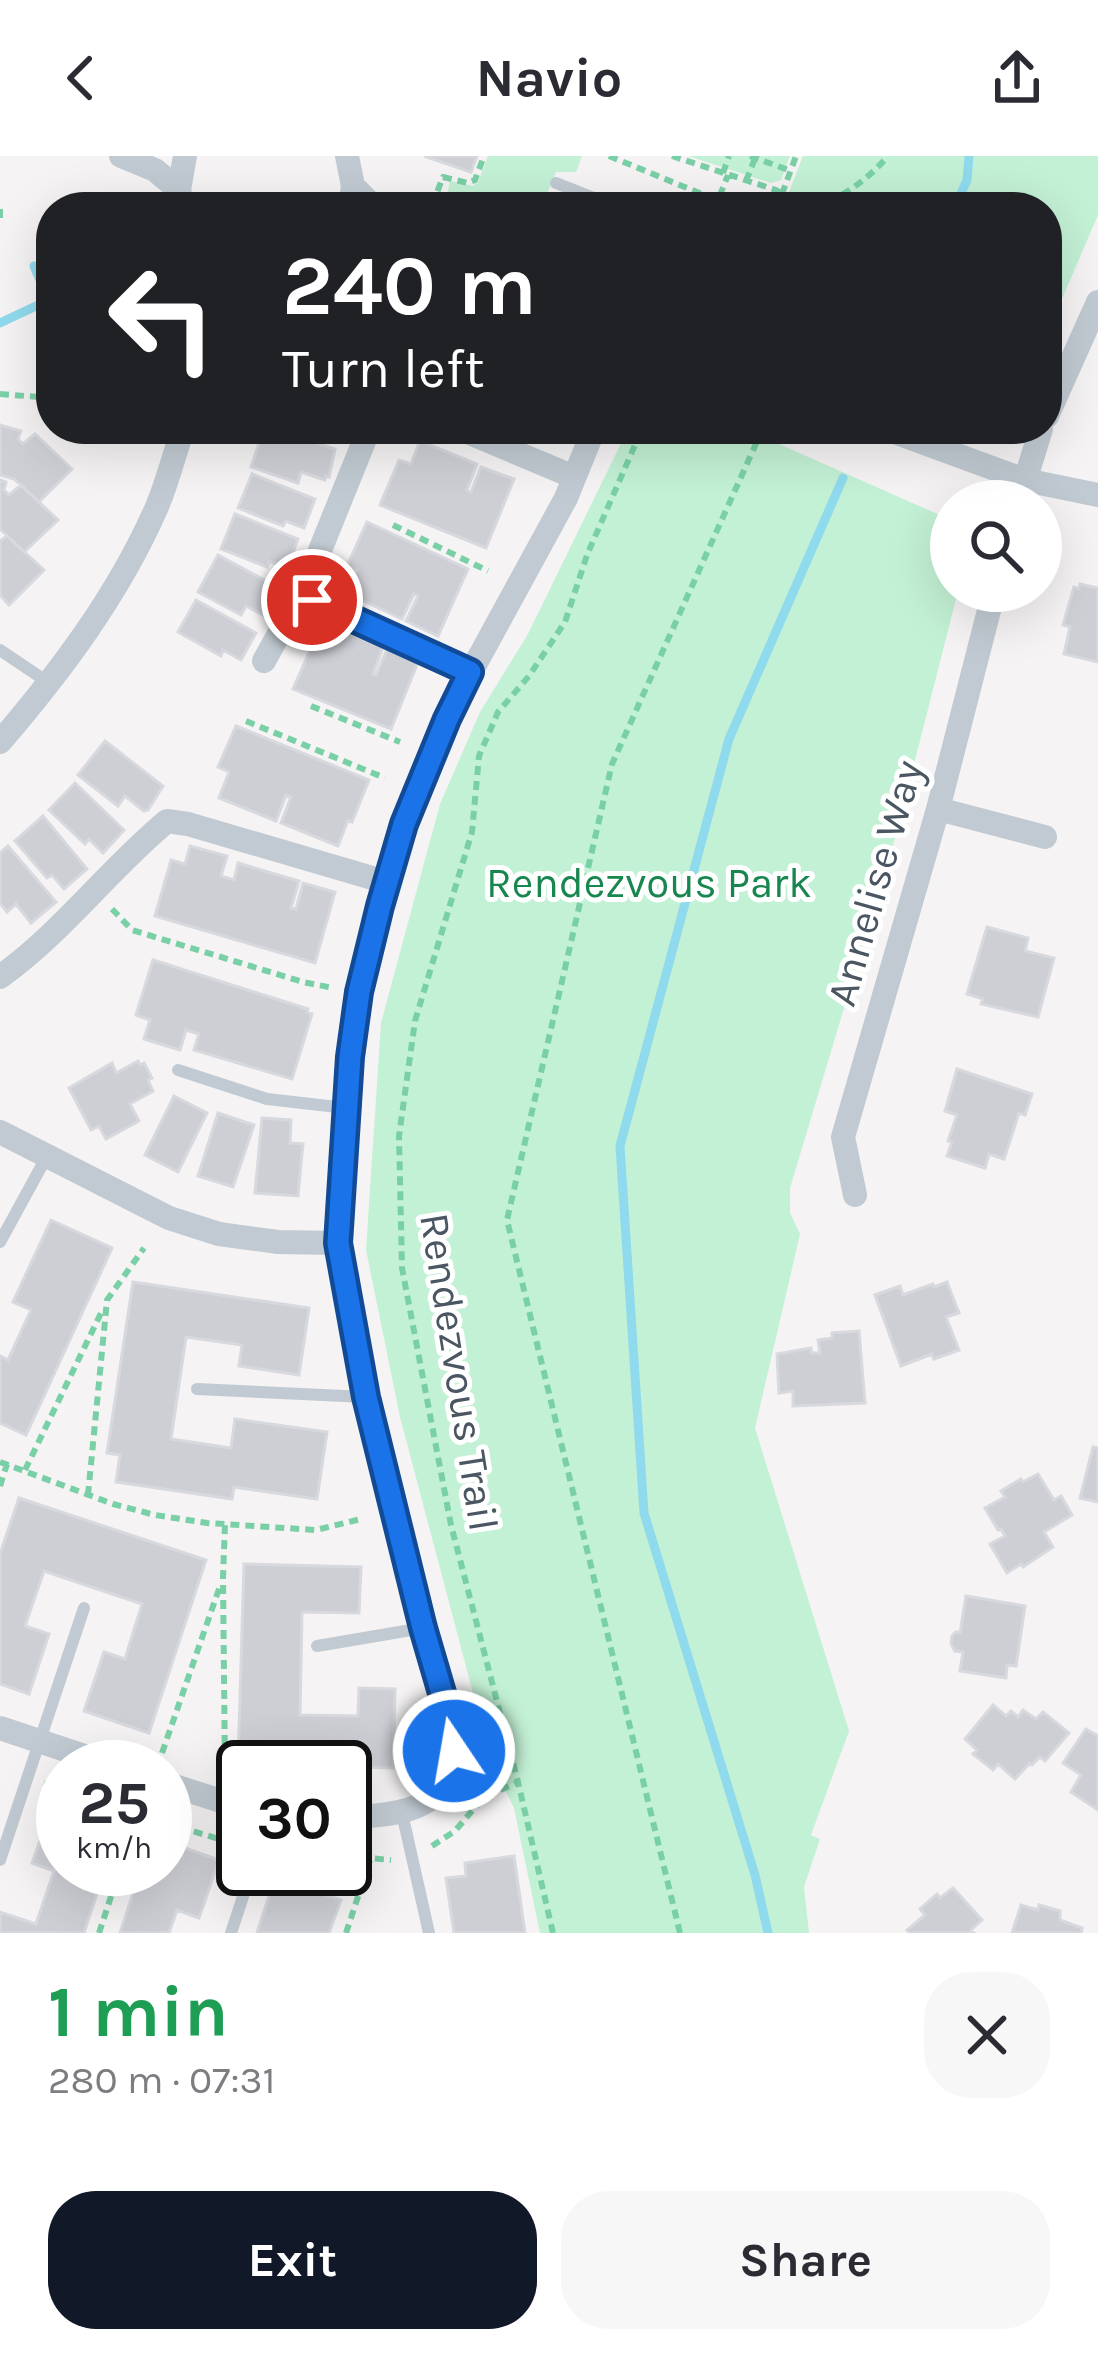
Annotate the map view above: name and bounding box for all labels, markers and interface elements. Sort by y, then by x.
icon: back [48,45,114,111]
icon: share [984,45,1050,111]
text: Navio [476,46,622,110]
text: 240 m [282,237,537,335]
icon: left [84,240,240,396]
text: Turn left [282,337,485,401]
map controls [930,480,1062,612]
button: search [930,480,1062,612]
pin [261,549,363,651]
icon: arrive [279,567,345,633]
street label: Annelise Way [816,754,934,1012]
park label: Rendezvous Park [486,858,812,908]
street label: Rendezvous Trail [409,1210,509,1534]
position arrow [391,1688,517,1814]
speed limit sign: 30 [216,1740,372,1896]
text: 25 [78,1768,150,1838]
text: km/h [76,1830,152,1866]
text: 1 min [48,1970,229,2054]
button: close [924,1972,1050,2098]
text: 280 m · 07:31 [48,2057,275,2103]
button: Exit [48,2191,537,2329]
button: Share [561,2191,1050,2329]

